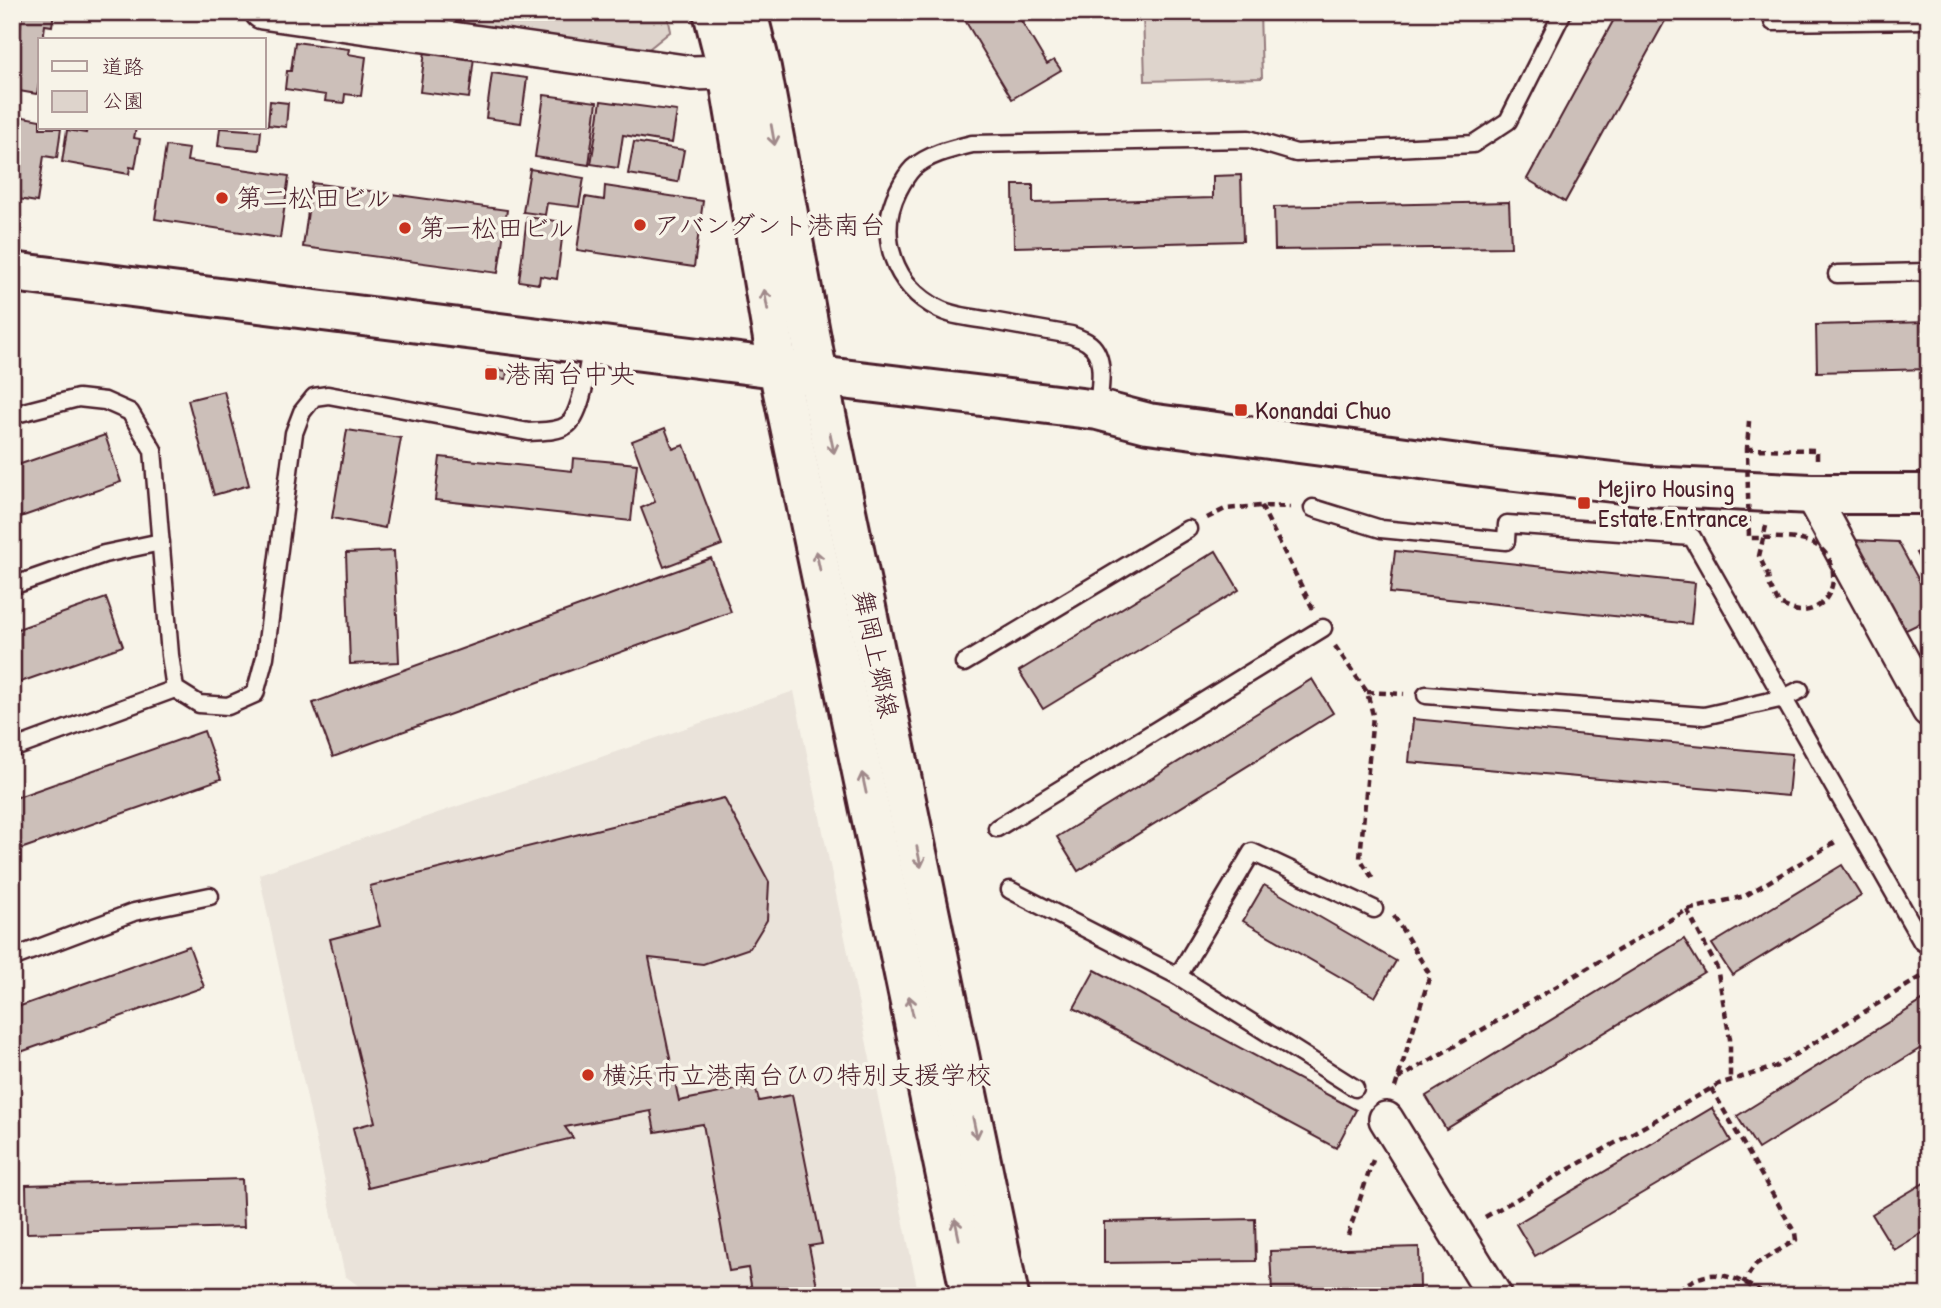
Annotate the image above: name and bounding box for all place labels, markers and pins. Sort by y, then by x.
place label: 第二松田ビル [236,180,391,215]
marker: 第二松田ビル [214,190,230,206]
place label: アバンダント港南台 [654,207,885,242]
place label: 第一松田ビル [419,210,574,245]
marker: アバンダント港南台 [632,217,648,233]
marker: 第一松田ビル [397,220,413,236]
place label: 港南台中央 [505,356,635,391]
marker: 港南台中央 [483,366,499,382]
place label: Konandai Chuo [1255,392,1391,427]
marker: Konandai Chuo [1233,402,1249,418]
place label: Mejiro Housing Estate Entrance [1598,470,1749,535]
marker: Mejiro Housing Estate Entrance [1576,495,1592,511]
place label: 横浜市立港南台ひの特別支援学校 [602,1057,992,1092]
marker: 横浜市立港南台ひの特別支援学校 [580,1067,596,1083]

